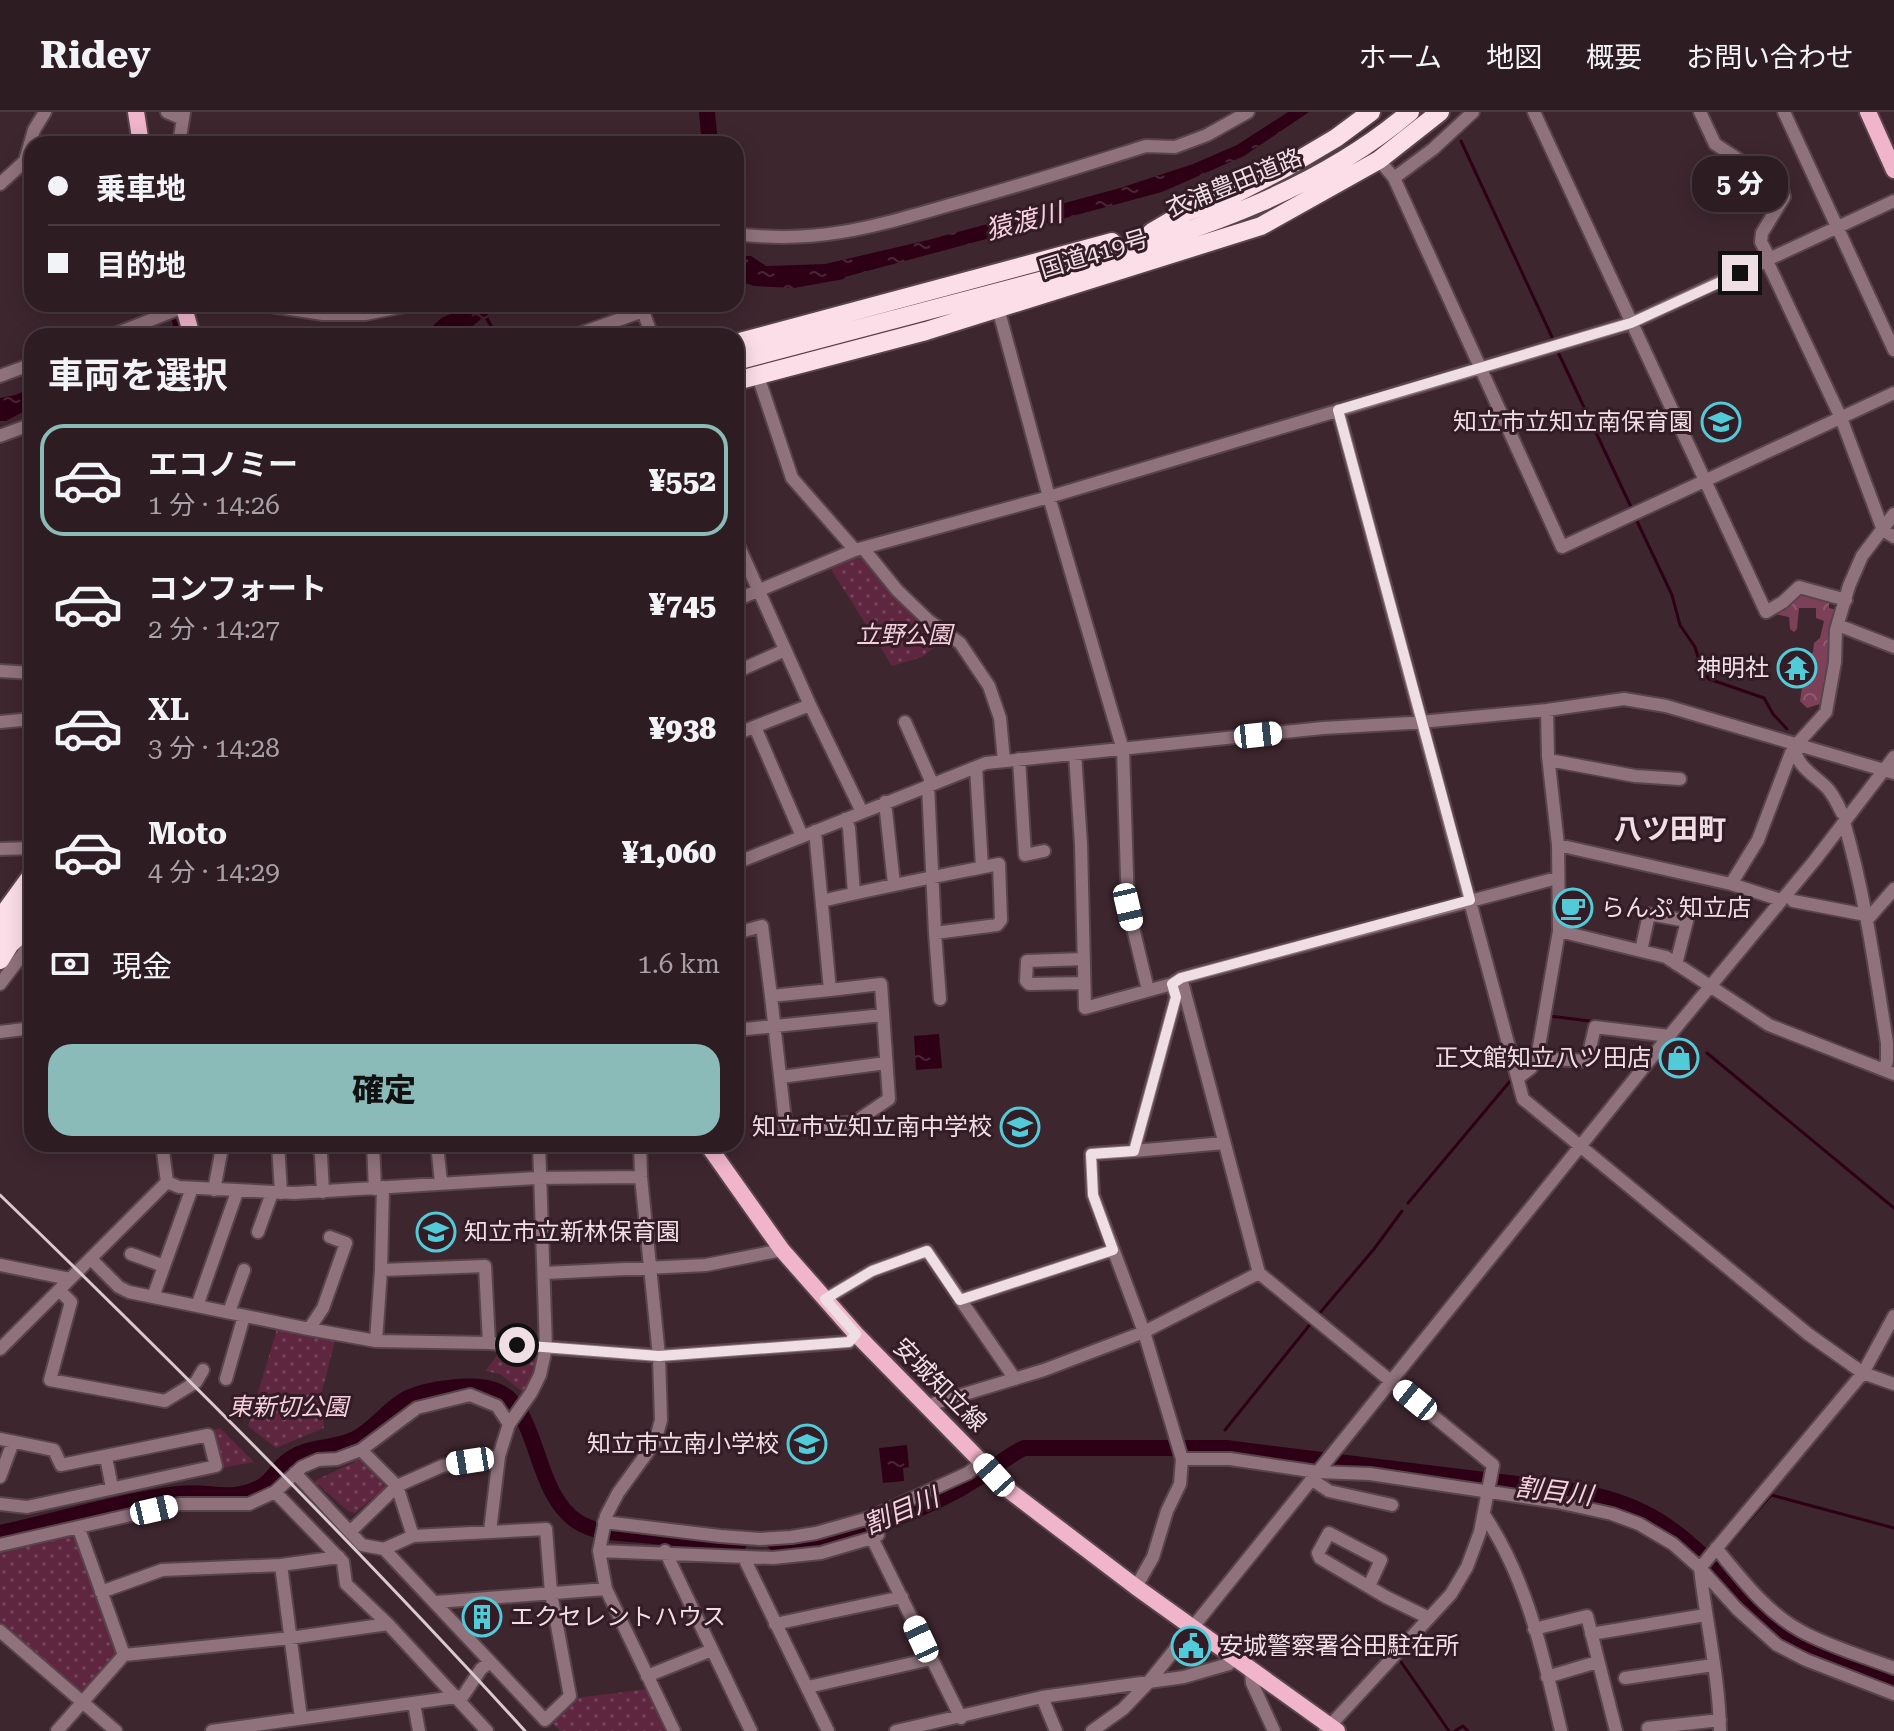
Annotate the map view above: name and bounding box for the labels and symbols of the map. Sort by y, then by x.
street label: 衣浦豊田道路 [1162,143,1306,223]
callout: 5 分 [1692,157,1788,213]
water label: 猿渡川 [983,196,1068,245]
street label: 国道419号 [1036,224,1152,284]
route end [1722,255,1758,291]
school or university icon: 知立市立知立南保育園 [1700,401,1742,443]
place label: 知立市立知立南保育園 [1453,408,1693,436]
park label: 立野公園 [856,621,955,649]
temple icon: 神明社 [1776,647,1818,689]
place label: 神明社 [1697,654,1769,682]
car [1233,721,1283,749]
district label: 八ツ田町 [1614,813,1726,846]
car [1111,881,1145,933]
cafe icon: らんぷ 知立店 [1552,887,1594,929]
place label: らんぷ 知立店 [1601,894,1751,922]
shop icon: 正文館知立八ツ田店 [1658,1037,1700,1079]
place label: 正文館知立八ツ田店 [1435,1044,1651,1072]
school or university icon: 知立市立知立南中学校 [999,1106,1041,1148]
place label: 知立市立知立南中学校 [752,1113,992,1141]
school or university icon: 知立市立新林保育園 [415,1211,457,1253]
place label: 知立市立新林保育園 [464,1218,680,1246]
route start [499,1327,535,1363]
street label: 安城知立線 [888,1333,992,1437]
car [1389,1376,1441,1424]
park label: 東新切公園 [228,1393,351,1421]
school or university icon: 知立市立南小学校 [786,1423,828,1465]
place label: 知立市立南小学校 [587,1430,779,1458]
car [444,1445,496,1477]
car [969,1449,1019,1501]
water label: 割目川 [1513,1471,1598,1511]
water label: 割目川 [859,1481,946,1540]
car [128,1493,180,1527]
building icon: エクセレントハウス [461,1596,503,1638]
place label: エクセレントハウス [510,1603,726,1631]
car [900,1612,942,1666]
public building icon: 安城警察署谷田駐在所 [1170,1625,1212,1667]
place label: 安城警察署谷田駐在所 [1219,1632,1459,1660]

